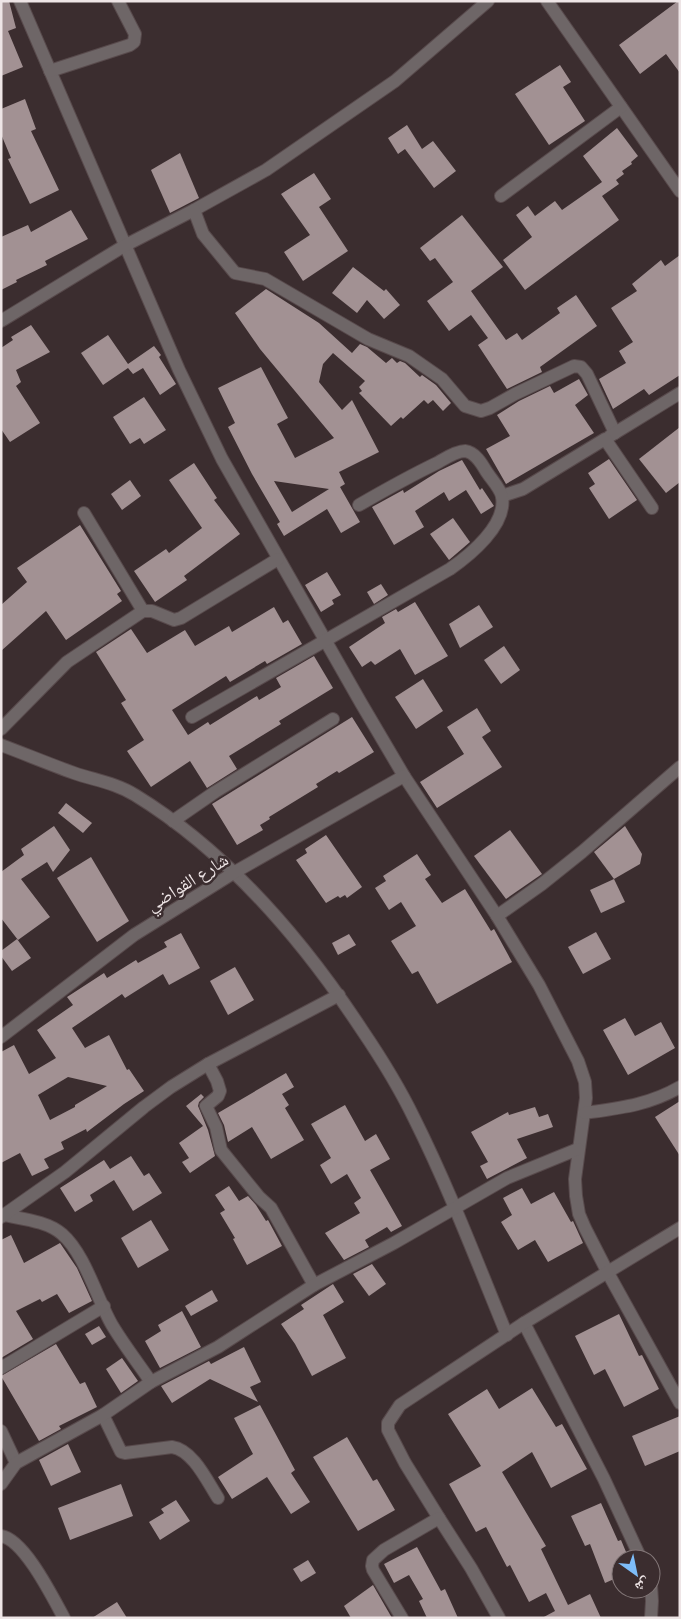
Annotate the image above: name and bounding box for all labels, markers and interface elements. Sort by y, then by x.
street label: شارع القواضي [142,848,234,919]
north arrow [611,1549,661,1599]
text: ش [632,1573,654,1597]

